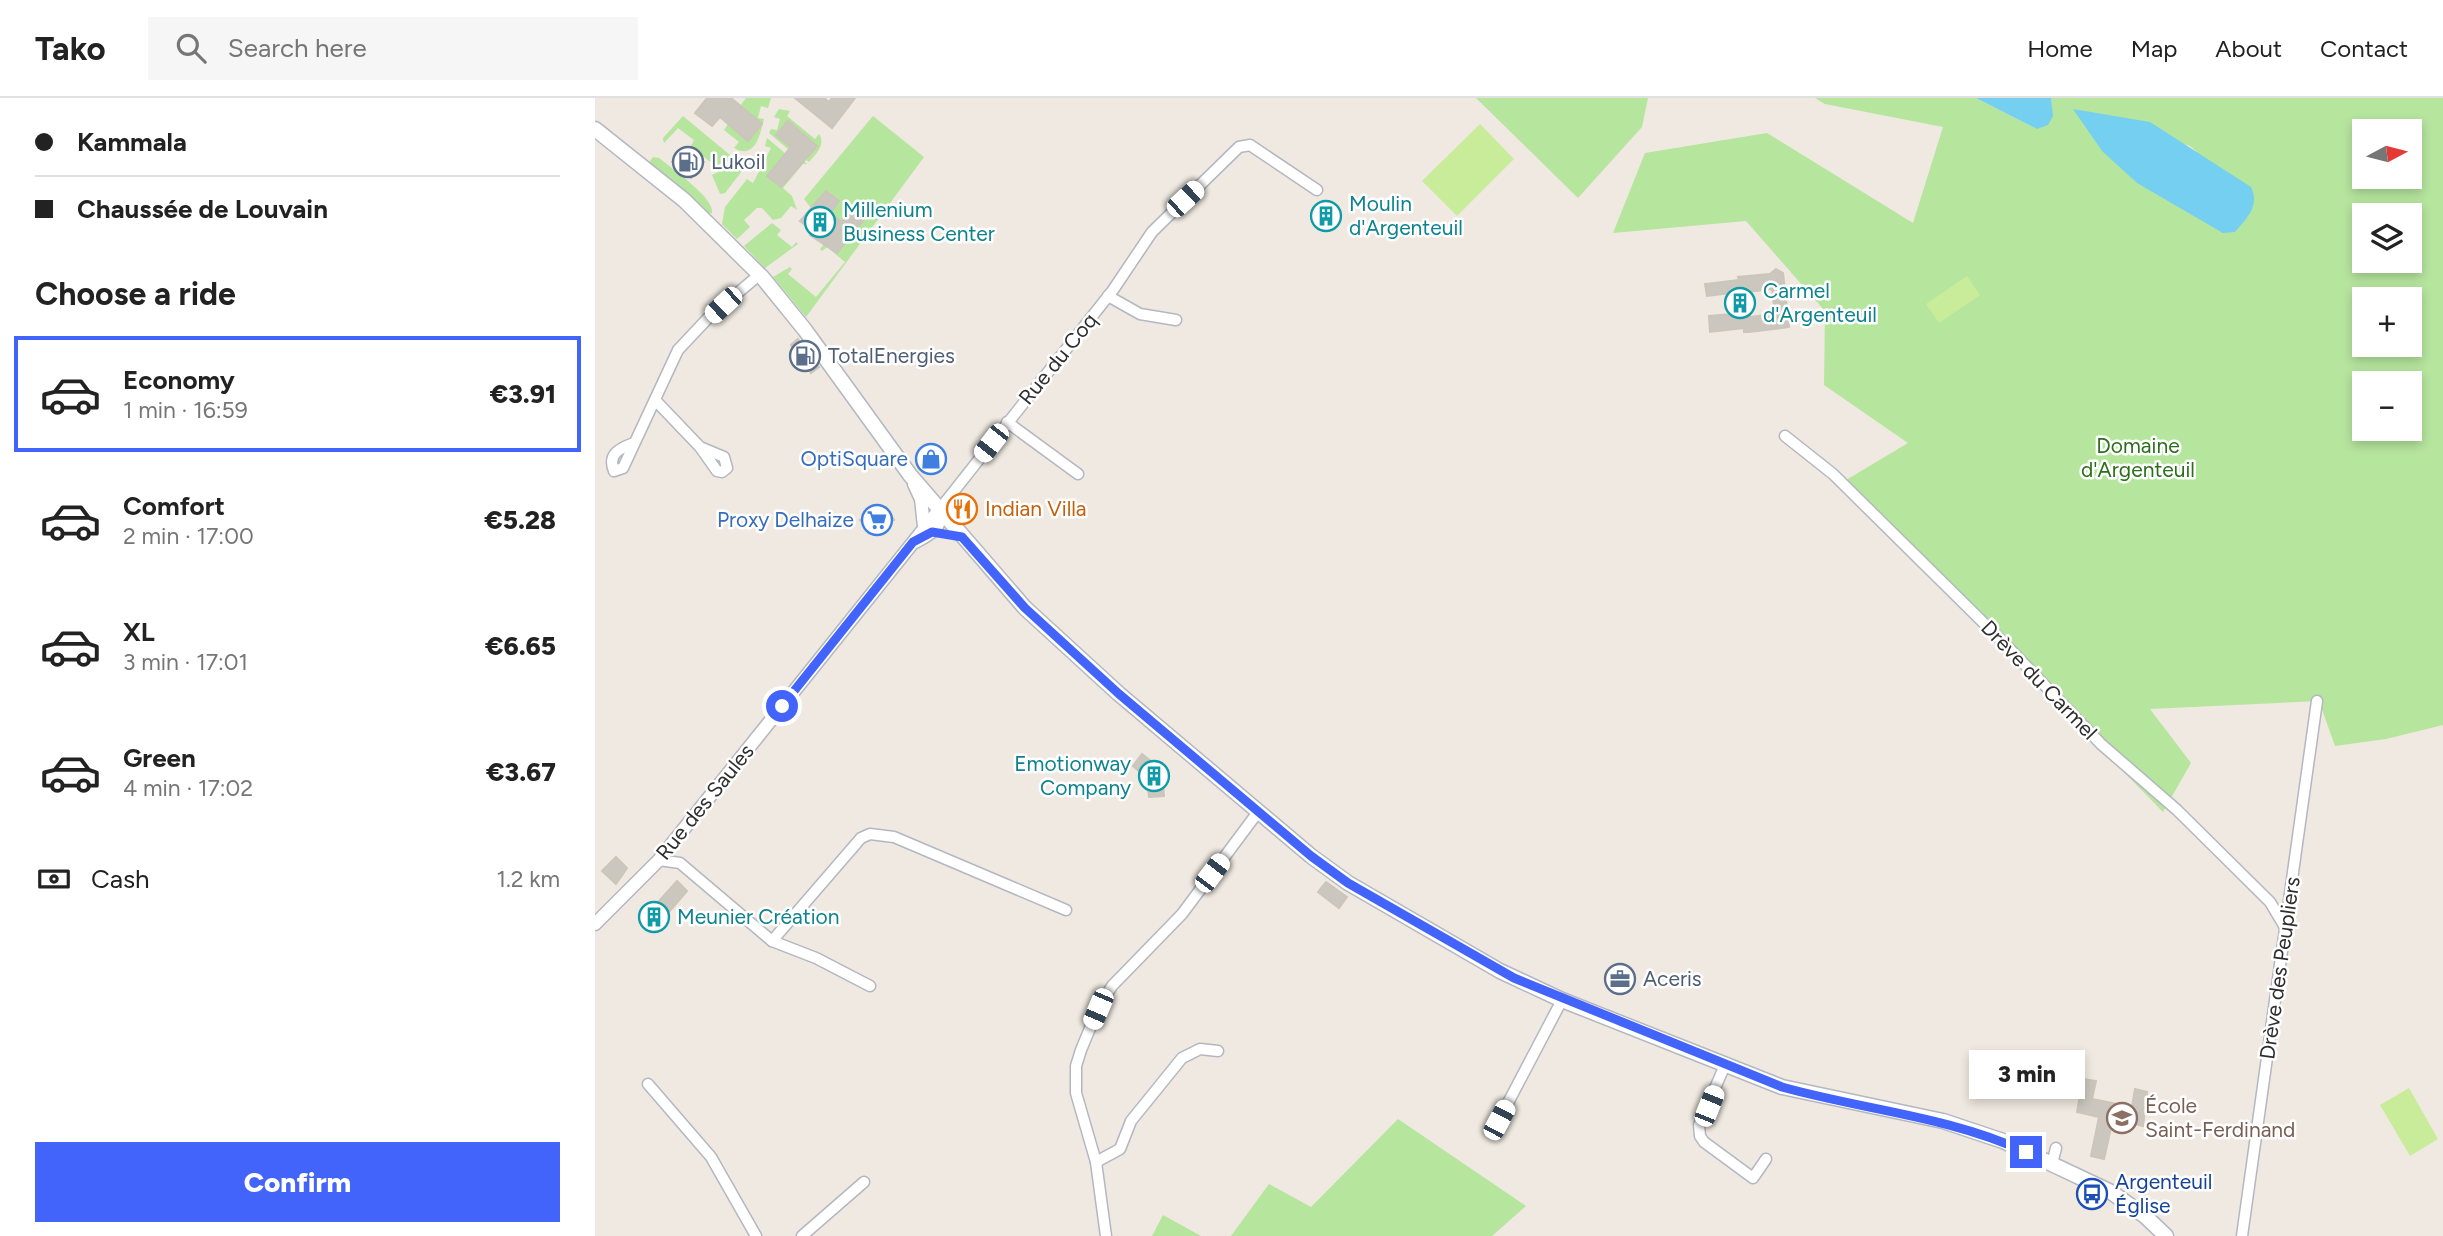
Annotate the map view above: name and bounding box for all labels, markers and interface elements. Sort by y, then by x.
search box [148,17,638,80]
text: Tako [35,29,106,68]
icon: search [172,29,210,67]
text: Search here [228,32,367,64]
text: Home [2027,34,2093,63]
text: Map [2131,34,2177,63]
text: About [2215,34,2282,63]
text: Contact [2320,34,2408,63]
north arrow [2352,119,2422,189]
map controls [2352,119,2422,441]
text: Kammala [77,126,187,158]
fuel station icon: Lukoil [671,145,705,179]
place label: Lukoil [711,149,765,174]
car [1163,177,1208,221]
place label: Moulin d'Argenteuil [1349,191,1463,240]
text: Chaussée de Louvain [77,193,328,225]
place label: Millenium Business Center [843,197,995,246]
building icon: Moulin d'Argenteuil [1309,199,1343,233]
button: layers [2352,203,2422,273]
building icon: Millenium Business Center [803,205,837,239]
text: Choose a ride [35,275,236,313]
place label: Carmel d'Argenteuil [1763,278,1877,327]
car [701,283,746,327]
building icon: Carmel d'Argenteuil [1723,286,1757,320]
button: + [2352,287,2422,357]
street label: Rue du Coq [1013,308,1102,409]
fuel station icon: TotalEnergies [788,339,822,373]
place label: TotalEnergies [828,343,955,368]
icon: car [39,363,102,426]
text: Economy [123,364,235,396]
button: − [2352,371,2422,441]
text: €3.91 [490,378,556,410]
text: 1 min · 16:59 [123,396,248,424]
car [970,420,1013,466]
park label: Domaine d'Argenteuil [2081,433,2195,482]
shop icon: OptiSquare [914,442,948,476]
place label: OptiSquare [800,446,908,471]
icon: car [39,489,102,552]
text: Comfort [123,490,225,522]
restaurant icon: Indian Villa [945,492,979,526]
place label: Indian Villa [985,496,1087,521]
supermarket icon: Proxy Delhaize [860,503,894,537]
text: €5.28 [484,504,556,536]
place label: Proxy Delhaize [717,507,854,532]
text: 2 min · 17:00 [123,522,254,550]
icon: car [39,615,102,678]
street label: Drève du Carmel [1976,615,2103,745]
text: XL [123,616,155,648]
text: €6.65 [485,630,556,662]
text: 3 min · 17:01 [123,648,248,676]
route start [766,690,798,722]
street label: Rue des Saules [650,739,759,865]
icon: car [39,741,102,804]
text: Green [123,742,196,774]
place label: Emotionway Company [1014,751,1131,800]
text: €3.67 [486,756,556,788]
building icon: Emotionway Company [1137,759,1171,793]
text: 4 min · 17:02 [123,774,253,802]
car [1191,850,1234,896]
icon: cash [35,860,73,898]
text: Cash [91,863,150,895]
text: 1.2 km [496,865,560,893]
street label: Drève des Peupliers [2254,875,2305,1061]
building icon: Meunier Création [637,900,671,934]
place label: Meunier Création [677,904,839,929]
office icon: Aceris [1603,962,1637,996]
place label: Aceris [1643,966,1702,991]
car [1081,986,1116,1032]
callout: 3 min [1968,1051,2084,1100]
text: 3 min [1998,1060,2056,1088]
car [1692,1083,1727,1129]
place label: École Saint-Ferdinand [2145,1093,2295,1142]
car [1480,1097,1519,1143]
school or university icon: École Saint-Ferdinand [2105,1101,2139,1135]
route end [2010,1136,2042,1168]
button: Confirm [35,1142,560,1222]
place label: Argenteuil Église [2115,1169,2212,1218]
bus stop icon: Argenteuil Église [2075,1177,2109,1211]

